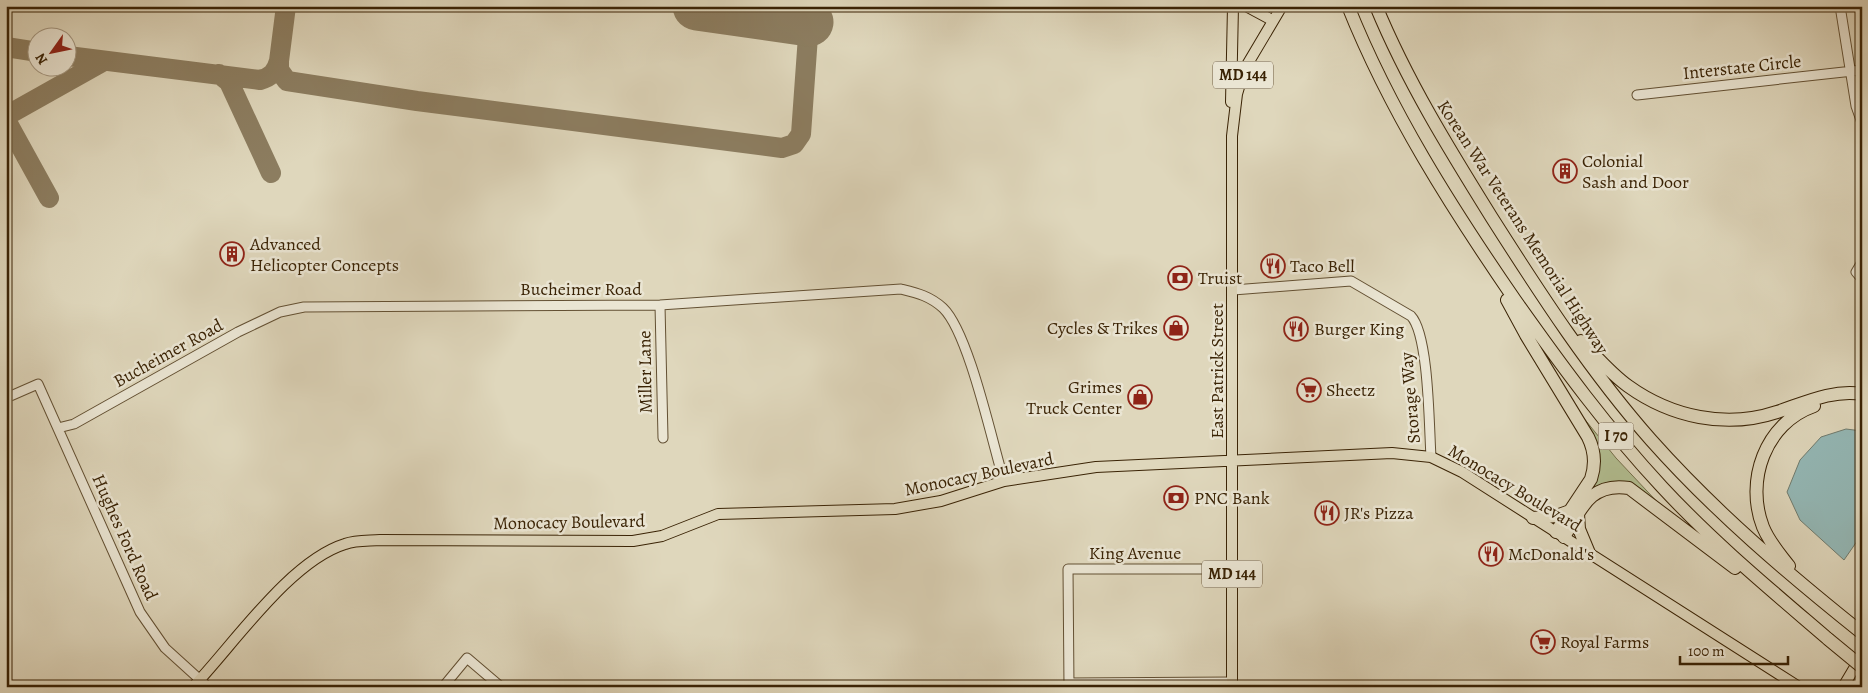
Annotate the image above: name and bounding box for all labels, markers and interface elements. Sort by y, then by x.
north arrow [28,28,78,78]
text: N [31,49,52,68]
street label: Interstate Circle [1682,49,1802,85]
road number: MD 144 [1213,62,1273,88]
street label: Korean War Veterans Memorial Highway [1432,95,1615,359]
place label: Colonial Sash and Door [1582,149,1689,194]
building icon: Colonial Sash and Door [1552,158,1578,184]
place label: Advanced Helicopter Concepts [249,232,399,277]
building icon: Advanced Helicopter Concepts [219,241,245,267]
restaurant icon: Taco Bell [1260,253,1286,279]
place label: Taco Bell [1290,254,1355,278]
bank icon: Truist [1167,265,1193,291]
place label: Truist [1198,266,1242,290]
street label: Bucheimer Road [520,277,642,301]
street label: East Patrick Street [1205,303,1229,439]
street label: Bucheimer Road [109,313,227,393]
shop icon: Cycles & Trikes [1163,315,1189,341]
place label: Cycles & Trikes [1047,316,1158,340]
restaurant icon: Burger King [1283,316,1309,342]
place label: Burger King [1314,317,1404,341]
street label: Miller Lane [632,330,658,414]
street label: Storage Way [1394,350,1426,445]
place label: Grimes Truck Center [1026,375,1122,420]
supermarket icon: Sheetz [1296,377,1322,403]
place label: Sheetz [1326,378,1375,402]
shop icon: Grimes Truck Center [1127,384,1153,410]
road number: I 70 [1598,422,1634,450]
street label: Monocacy Boulevard [1444,439,1587,538]
street label: Monocacy Boulevard [902,446,1056,502]
street label: Hughes Ford Road [86,470,164,604]
bank icon: PNC Bank [1163,485,1189,511]
place label: PNC Bank [1194,486,1270,510]
restaurant icon: JR's Pizza [1314,500,1340,526]
place label: JR's Pizza [1344,501,1414,525]
street label: Monocacy Boulevard [493,509,646,535]
street label: King Avenue [1089,541,1181,565]
restaurant icon: McDonald's [1478,541,1504,567]
place label: McDonald's [1508,542,1594,566]
road number: MD 144 [1202,560,1262,588]
supermarket icon: Royal Farms [1530,629,1556,655]
place label: Royal Farms [1560,630,1649,654]
scale bar [1680,633,1788,665]
text: 100 m [1688,641,1725,661]

